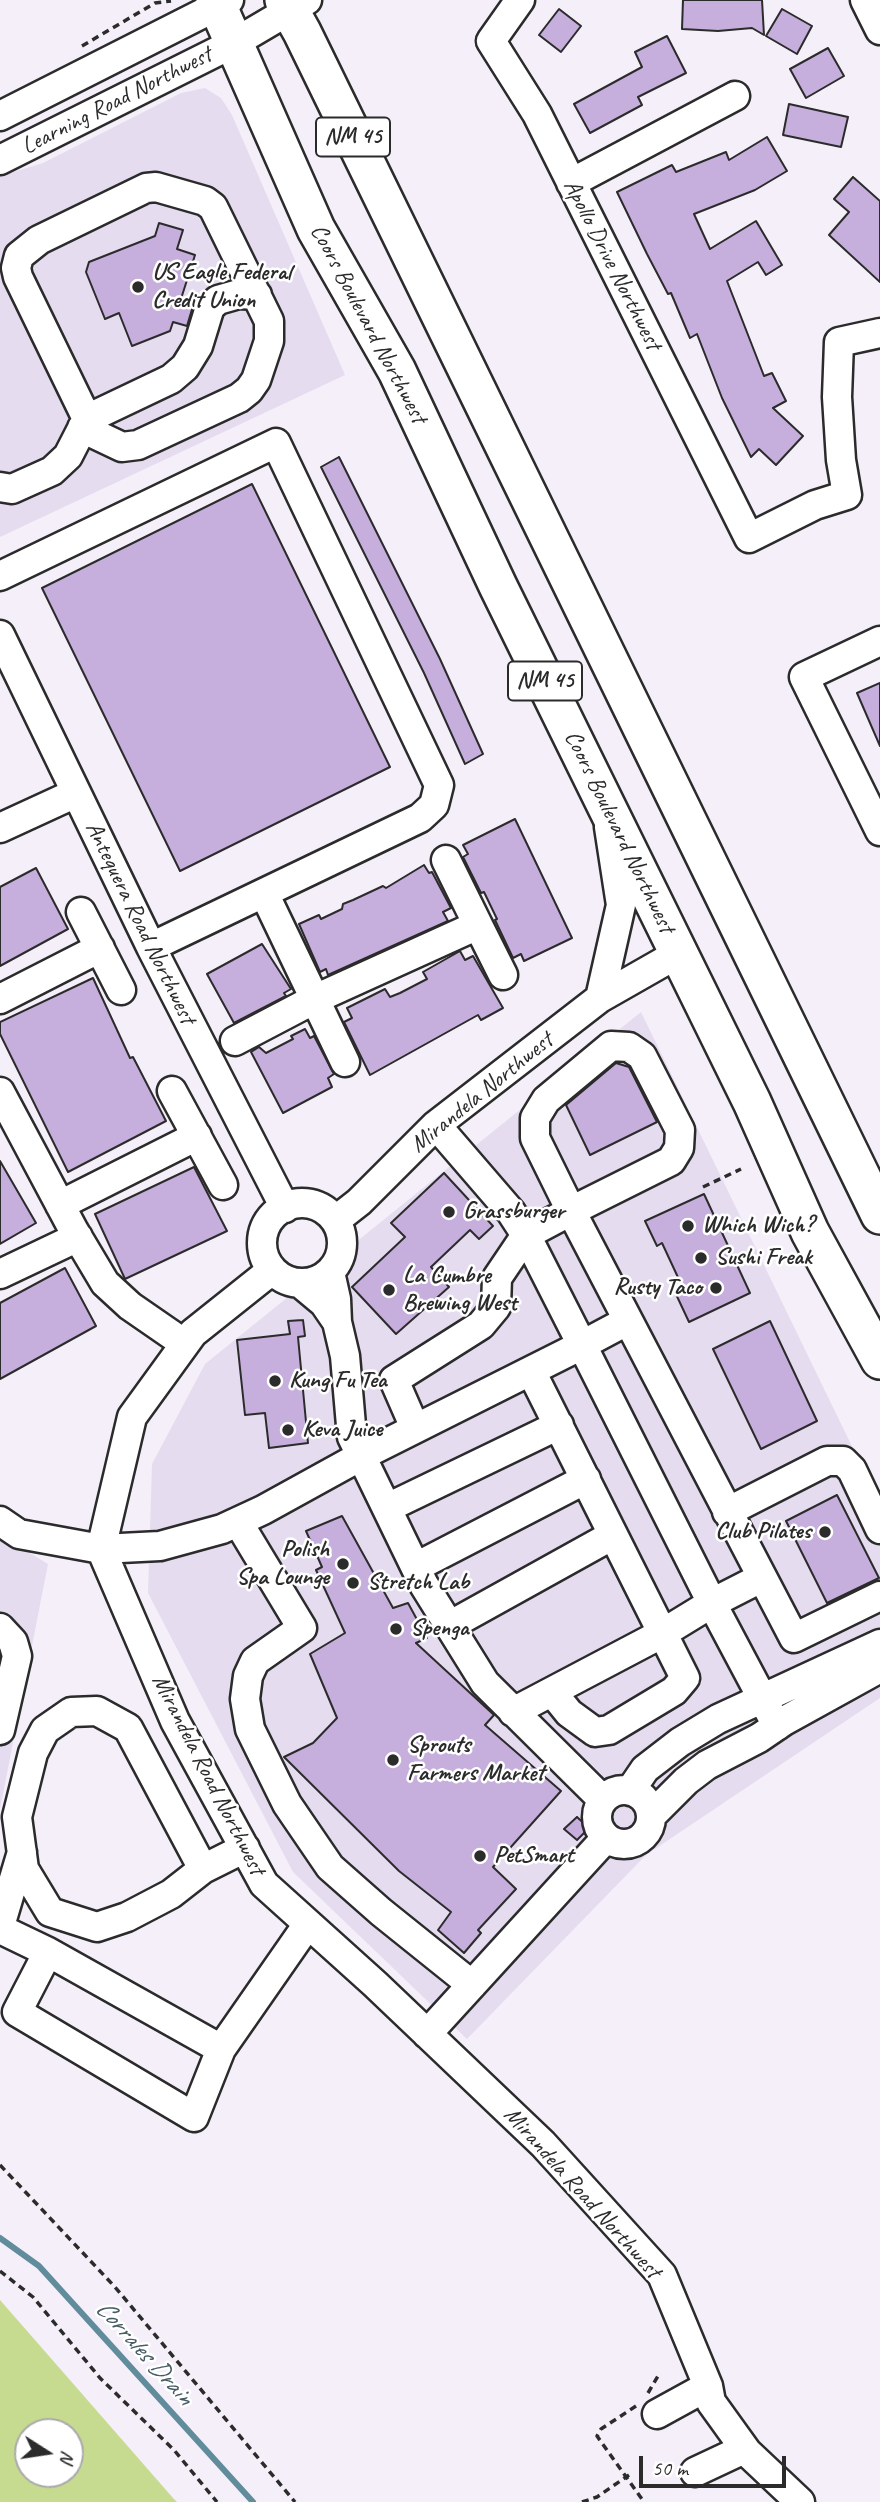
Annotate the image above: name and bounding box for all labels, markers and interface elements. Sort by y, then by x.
street label: Learning Road Northwest [17,41,217,161]
road number: NM 45 [316,118,390,156]
street label: Apollo Drive Northwest [557,175,667,355]
street label: Coors Boulevard Northwest [303,219,433,429]
place label: US Eagle Federal Credit Union [152,259,291,315]
marker: US Eagle Federal Credit Union [130,279,146,295]
road number: NM 45 [508,662,582,701]
street label: Coors Boulevard Northwest [557,726,681,938]
street label: Antequera Road Northwest [78,817,202,1029]
street label: Mirandela Northwest [405,1027,559,1159]
place label: Grassburger [463,1198,564,1226]
marker: Grassburger [441,1204,457,1220]
place label: Which Wich? [702,1212,813,1240]
marker: Which Wich? [680,1218,696,1234]
place label: Sushi Freak [715,1244,812,1272]
marker: Sushi Freak [693,1250,709,1266]
place label: La Cumbre Brewing West [403,1262,517,1318]
place label: Rusty Taco [613,1274,702,1302]
marker: Rusty Taco [708,1280,724,1296]
marker: La Cumbre Brewing West [381,1282,397,1298]
place label: Kung Fu Tea [289,1367,387,1395]
marker: Kung Fu Tea [267,1373,283,1389]
place label: Keva Juice [302,1416,382,1444]
marker: Keva Juice [280,1422,296,1438]
place label: Club Pilates [715,1518,811,1546]
marker: Club Pilates [817,1524,833,1540]
place label: Polish Spa Lounge [236,1536,329,1592]
marker: Polish Spa Lounge [335,1556,351,1572]
place label: Stretch Lab [367,1569,469,1597]
marker: Stretch Lab [345,1575,361,1591]
place label: Spenga [410,1615,469,1643]
marker: Spenga [388,1621,404,1637]
street label: Mirandela Road Northwest [145,1670,271,1880]
place label: Sprouts Farmers Market [407,1732,544,1788]
marker: Sprouts Farmers Market [385,1752,401,1768]
place label: PetSmart [494,1842,574,1870]
marker: PetSmart [472,1848,488,1864]
street label: Mirandela Road Northwest [497,2101,667,2285]
water label: Corrales Drain [89,2294,199,2412]
north arrow [14,2418,84,2488]
scale bar [642,2442,789,2486]
text: N [55,2449,81,2465]
text: 50 m [652,2455,688,2481]

